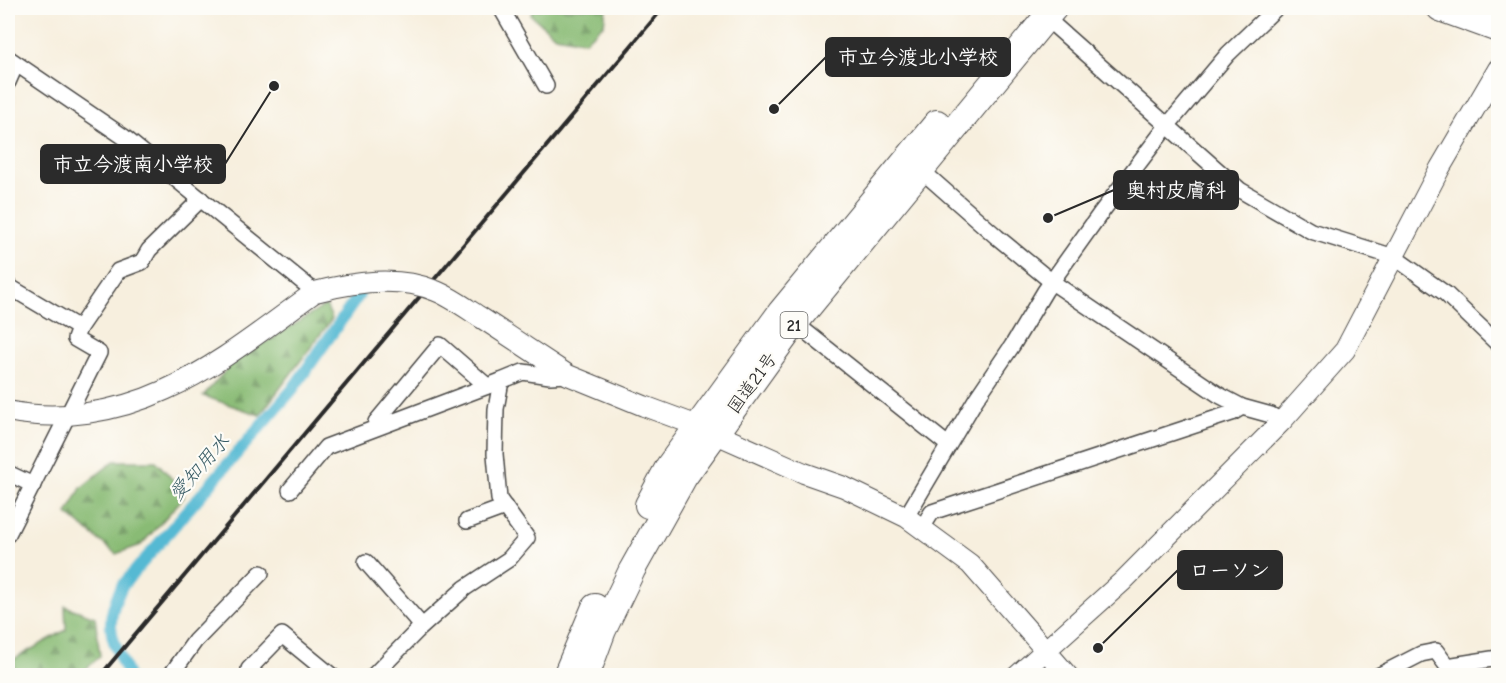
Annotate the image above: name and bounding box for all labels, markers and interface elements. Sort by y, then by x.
callout: 市立今渡北小学校 [826,38,1010,76]
text: 市立今渡北小学校 [838,46,998,69]
callout: 市立今渡南小学校 [41,145,225,183]
text: 市立今渡南小学校 [53,153,213,176]
callout: 奥村皮膚科 [1114,171,1238,209]
text: 奥村皮膚科 [1126,179,1226,202]
road number: 21 [780,312,808,338]
street label: 国道21号 [723,349,782,418]
water label: 愛知用水 [164,430,234,505]
callout: ローソン [1178,551,1282,589]
text: ローソン [1190,559,1270,582]

